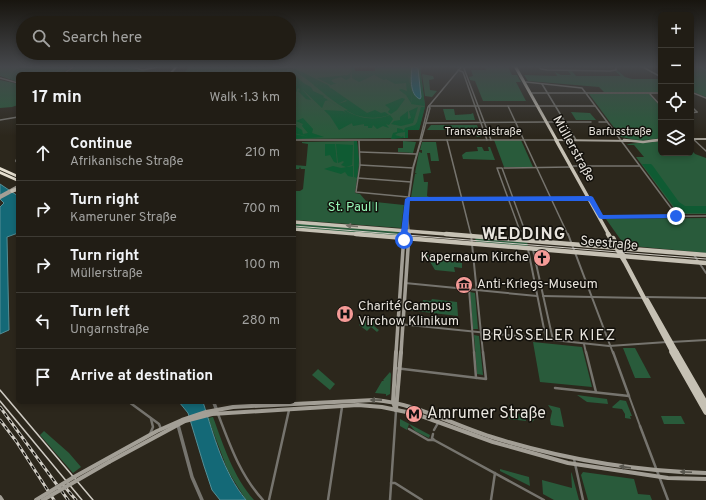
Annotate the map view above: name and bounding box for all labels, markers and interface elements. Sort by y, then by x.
map controls [658,12,694,156]
button: + [658,12,694,48]
search box [16,16,296,60]
icon: search [30,27,52,49]
text: Search here [62,29,142,48]
button: − [658,48,694,84]
button: locate [658,84,694,120]
text: 17 min [32,87,82,109]
text: Walk · 1.3 km [210,90,280,106]
street label: Müllerstraße [548,113,598,185]
button: layers [658,120,694,156]
street label: Transvaalstraße [444,125,522,139]
street label: Barfusstraße [589,125,652,139]
text: Continue [70,135,132,154]
icon: ahead [32,142,54,164]
text: 210 m [245,145,280,161]
text: Afrikanische Straße [70,154,183,170]
text: Turn right [70,191,139,210]
icon: right [32,198,54,220]
park label: St. Paul I [328,200,378,216]
text: 700 m [243,201,280,217]
route end [667,207,685,225]
text: Kameruner Straße [70,210,177,226]
one-way arrow [346,223,358,230]
district label: WEDDING [482,224,566,246]
route start [395,231,413,249]
street label: Seestraße [580,234,638,254]
text: Turn right [70,247,139,266]
church icon: Kapernaum Kirche [532,248,552,268]
place label: Kapernaum Kirche [421,250,529,266]
icon: right [32,254,54,276]
text: 100 m [244,257,280,273]
text: Müllerstraße [70,266,143,282]
museum icon: Anti-Kriegs-Museum [454,275,474,295]
place label: Anti-Kriegs-Museum [477,277,598,293]
place label: Charité Campus Virchow Klinikum [358,299,459,330]
text: Turn left [70,303,130,322]
hospital icon: Charité Campus Virchow Klinikum [335,304,355,324]
icon: left [32,310,54,332]
text: 280 m [242,313,280,329]
text: Ungarnstraße [70,322,149,338]
district label: BRÜSSELER KIEZ [482,326,616,346]
icon: arrive [32,366,54,388]
text: Arrive at destination [70,367,213,386]
one-way arrow [369,397,382,403]
metro station icon: Amrumer Straße [404,404,424,424]
place label: Amrumer Straße [427,404,546,424]
one-way arrow [619,464,631,470]
one-way arrow [679,469,692,475]

